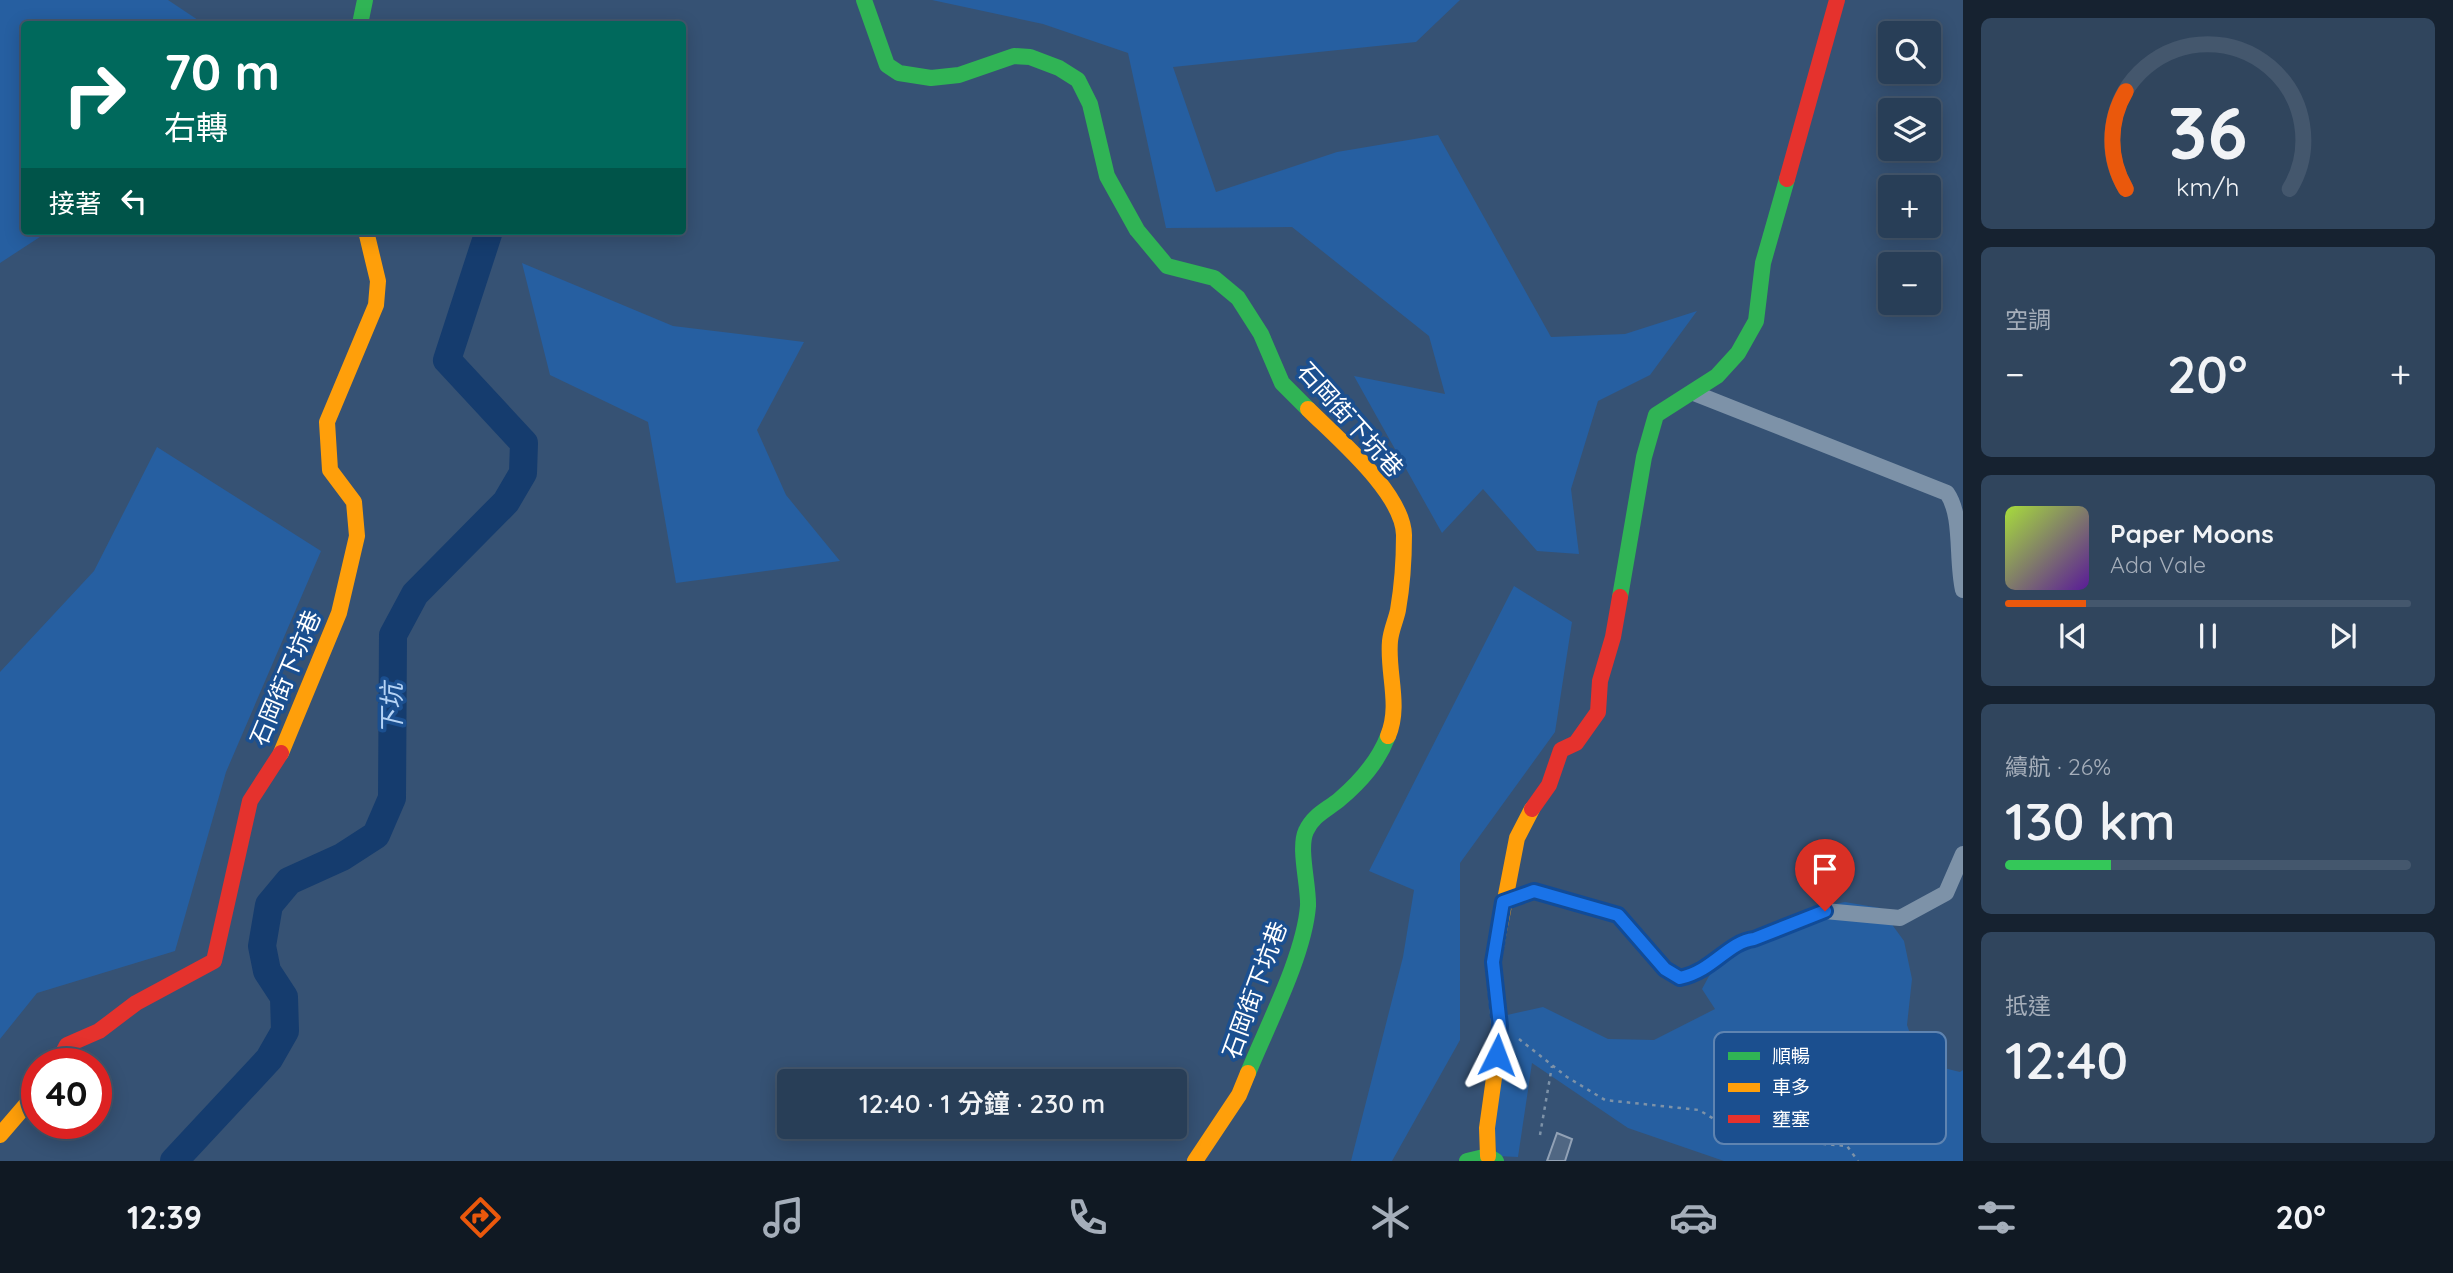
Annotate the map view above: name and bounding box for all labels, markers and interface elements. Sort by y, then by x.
map controls [1878,21,1941,315]
button: search [1878,21,1941,84]
text: 70 m [164,41,280,102]
icon: right [49,49,140,140]
text: 36 [2168,87,2248,178]
button: layers [1878,98,1941,161]
text: 右轉 [164,107,228,147]
text: km/h [2176,171,2240,202]
button: + [1878,175,1941,238]
icon: left [115,182,153,220]
text: 接著 [49,187,101,220]
button: − [1878,252,1941,315]
text: 空調 [2005,305,2051,334]
text: 20° [2167,341,2247,406]
text: − [2005,350,2025,398]
text: + [2390,350,2411,398]
street label: 石岡街下坑巷 [1291,356,1410,483]
text: Paper Moons [2110,517,2274,550]
text: Ada Vale [2110,550,2206,579]
street label: 石岡街下坑巷 [243,605,327,750]
icon: previous [2054,617,2092,655]
icon: pause [2189,617,2227,655]
icon: next [2324,617,2362,655]
water label: 下坑 [375,679,408,735]
text: 續航 · 26% [2005,752,2111,781]
text: 130 km [2005,788,2176,853]
pin [1795,839,1855,911]
icon: arrive [1806,850,1844,888]
street label: 石岡街下坑巷 [1215,917,1293,1062]
text: 抵達 [2005,991,2051,1020]
position arrow [1460,1018,1534,1092]
text: 12:40 [2005,1027,2128,1092]
legend [1714,1032,1946,1144]
text: 順暢 [1772,1044,1810,1068]
speed limit sign: 40 [21,1048,112,1139]
text: 車多 [1772,1075,1810,1099]
text: 12:40 · 1 分鐘 · 230 m [859,1087,1105,1120]
text: 壅塞 [1772,1107,1810,1131]
icon: directions [456,1193,505,1242]
icon: music [759,1193,808,1242]
icon: phone [1063,1193,1112,1242]
icon: climate [1366,1193,1415,1242]
icon: car [1669,1193,1718,1242]
icon: filters [1972,1193,2021,1242]
text: 12:39 [127,1197,202,1237]
text: 20° [2275,1197,2326,1237]

